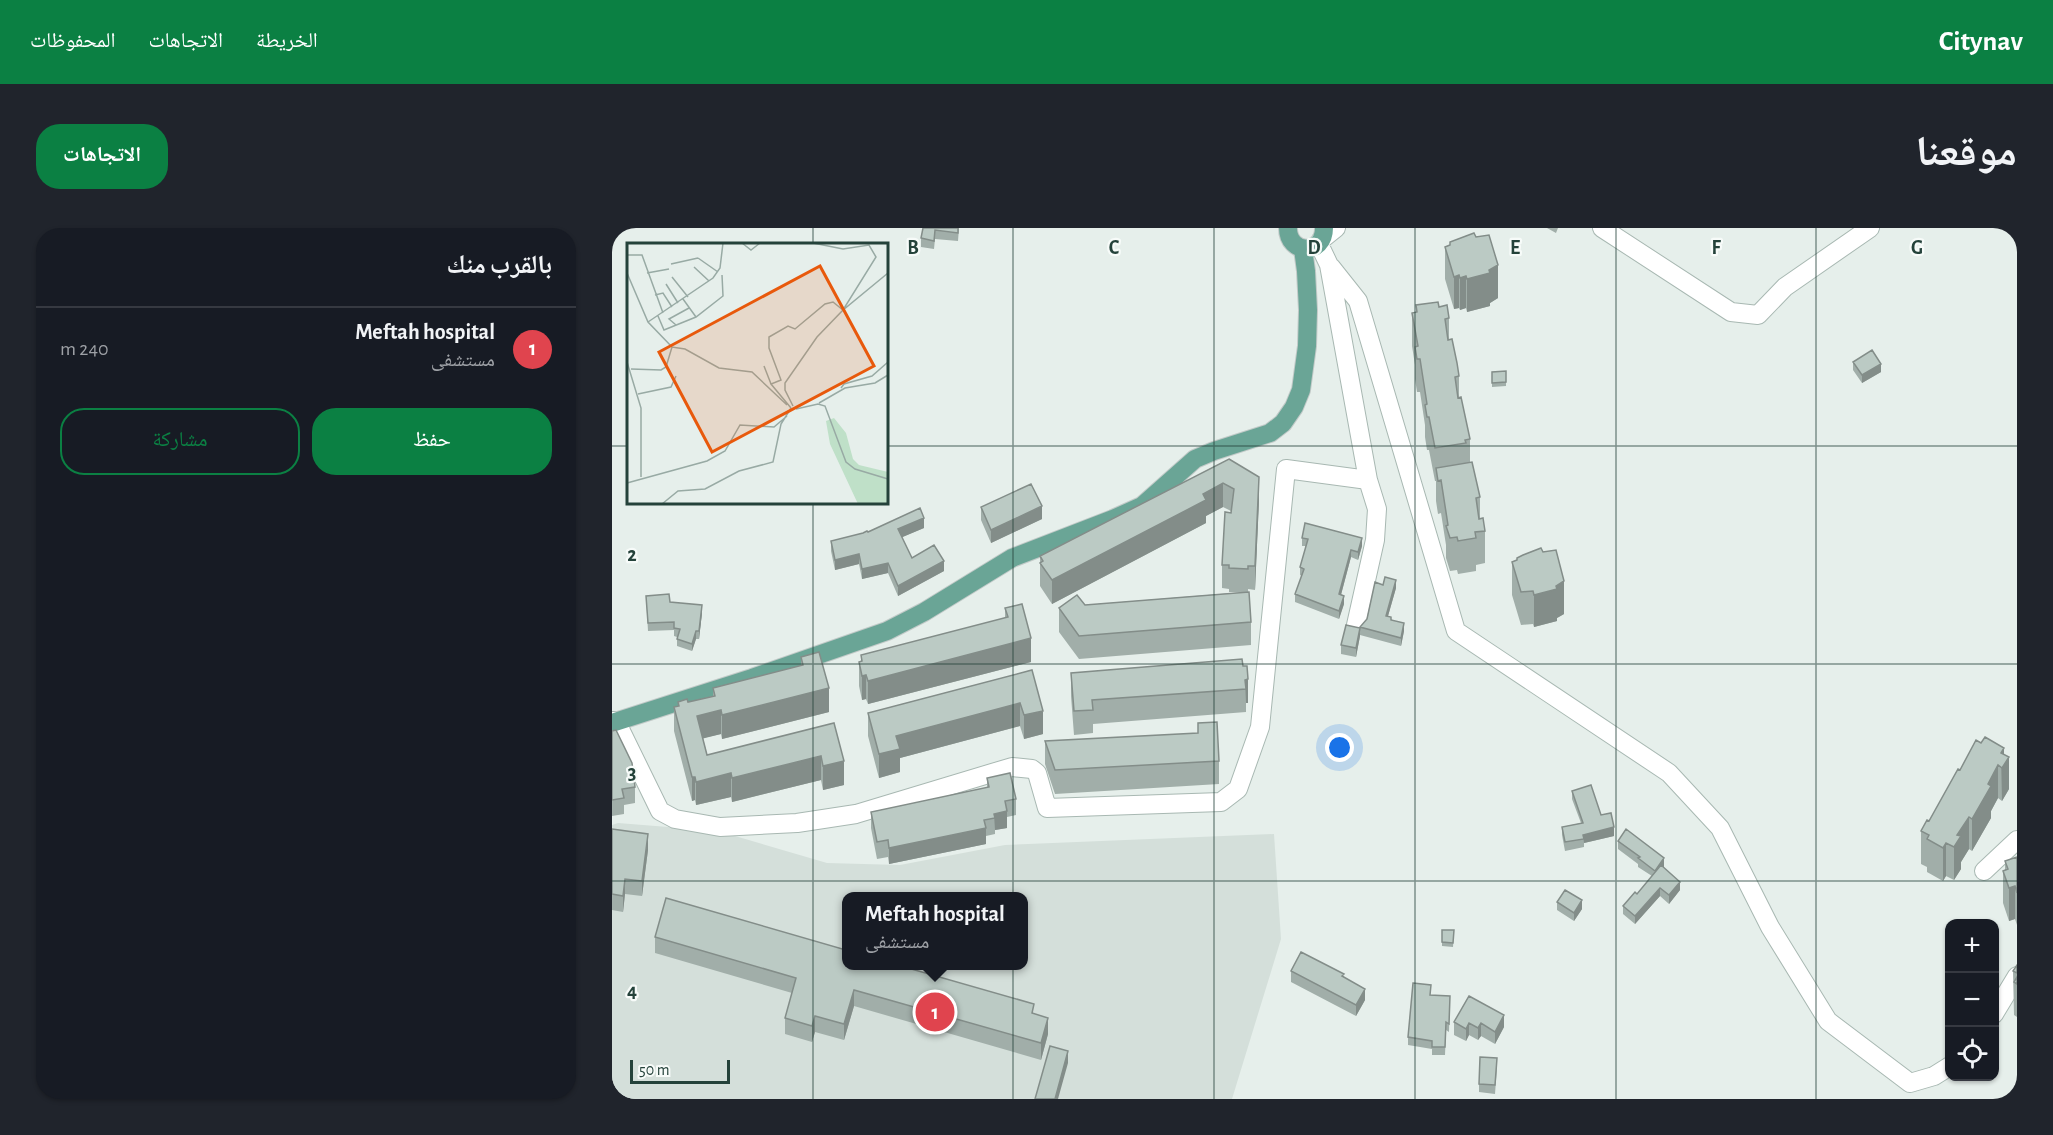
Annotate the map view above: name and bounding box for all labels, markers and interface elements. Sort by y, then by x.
text: Citynav [1939,28,2023,56]
text: المحفوظات [30,30,115,51]
text: الاتجاهات [148,30,223,51]
text: الخريطة [256,30,318,51]
button: الاتجاهات [36,124,168,189]
text: موقعنا [1916,131,2017,173]
text: B [907,238,919,258]
text: C [1109,238,1120,258]
text: D [1307,238,1321,258]
text: E [1510,238,1520,258]
text: F [1711,238,1721,258]
text: G [1911,238,1923,258]
inset map [627,243,888,504]
text: بالقرب منك [447,252,552,278]
text: Meftah hospital [355,321,495,343]
text: 240 m [60,339,109,359]
text: 1 [529,339,536,359]
text: مستشفى [431,350,495,370]
button: مشاركة [60,408,300,475]
button: حفظ [312,408,552,475]
text: 2 [627,545,637,565]
your location [1325,733,1354,762]
text: 3 [628,763,636,783]
popup [842,892,1028,970]
text: Meftah hospital [865,903,1005,925]
map controls [1945,919,1999,1081]
button: + [1945,919,1999,973]
text: مستشفى [865,932,929,952]
button: − [1945,973,1999,1027]
text: 4 [627,981,637,1001]
pin: 1 [916,990,954,1034]
button: locate [1945,1027,1999,1081]
scale bar [630,1057,730,1084]
text: 50 m [639,1062,670,1078]

